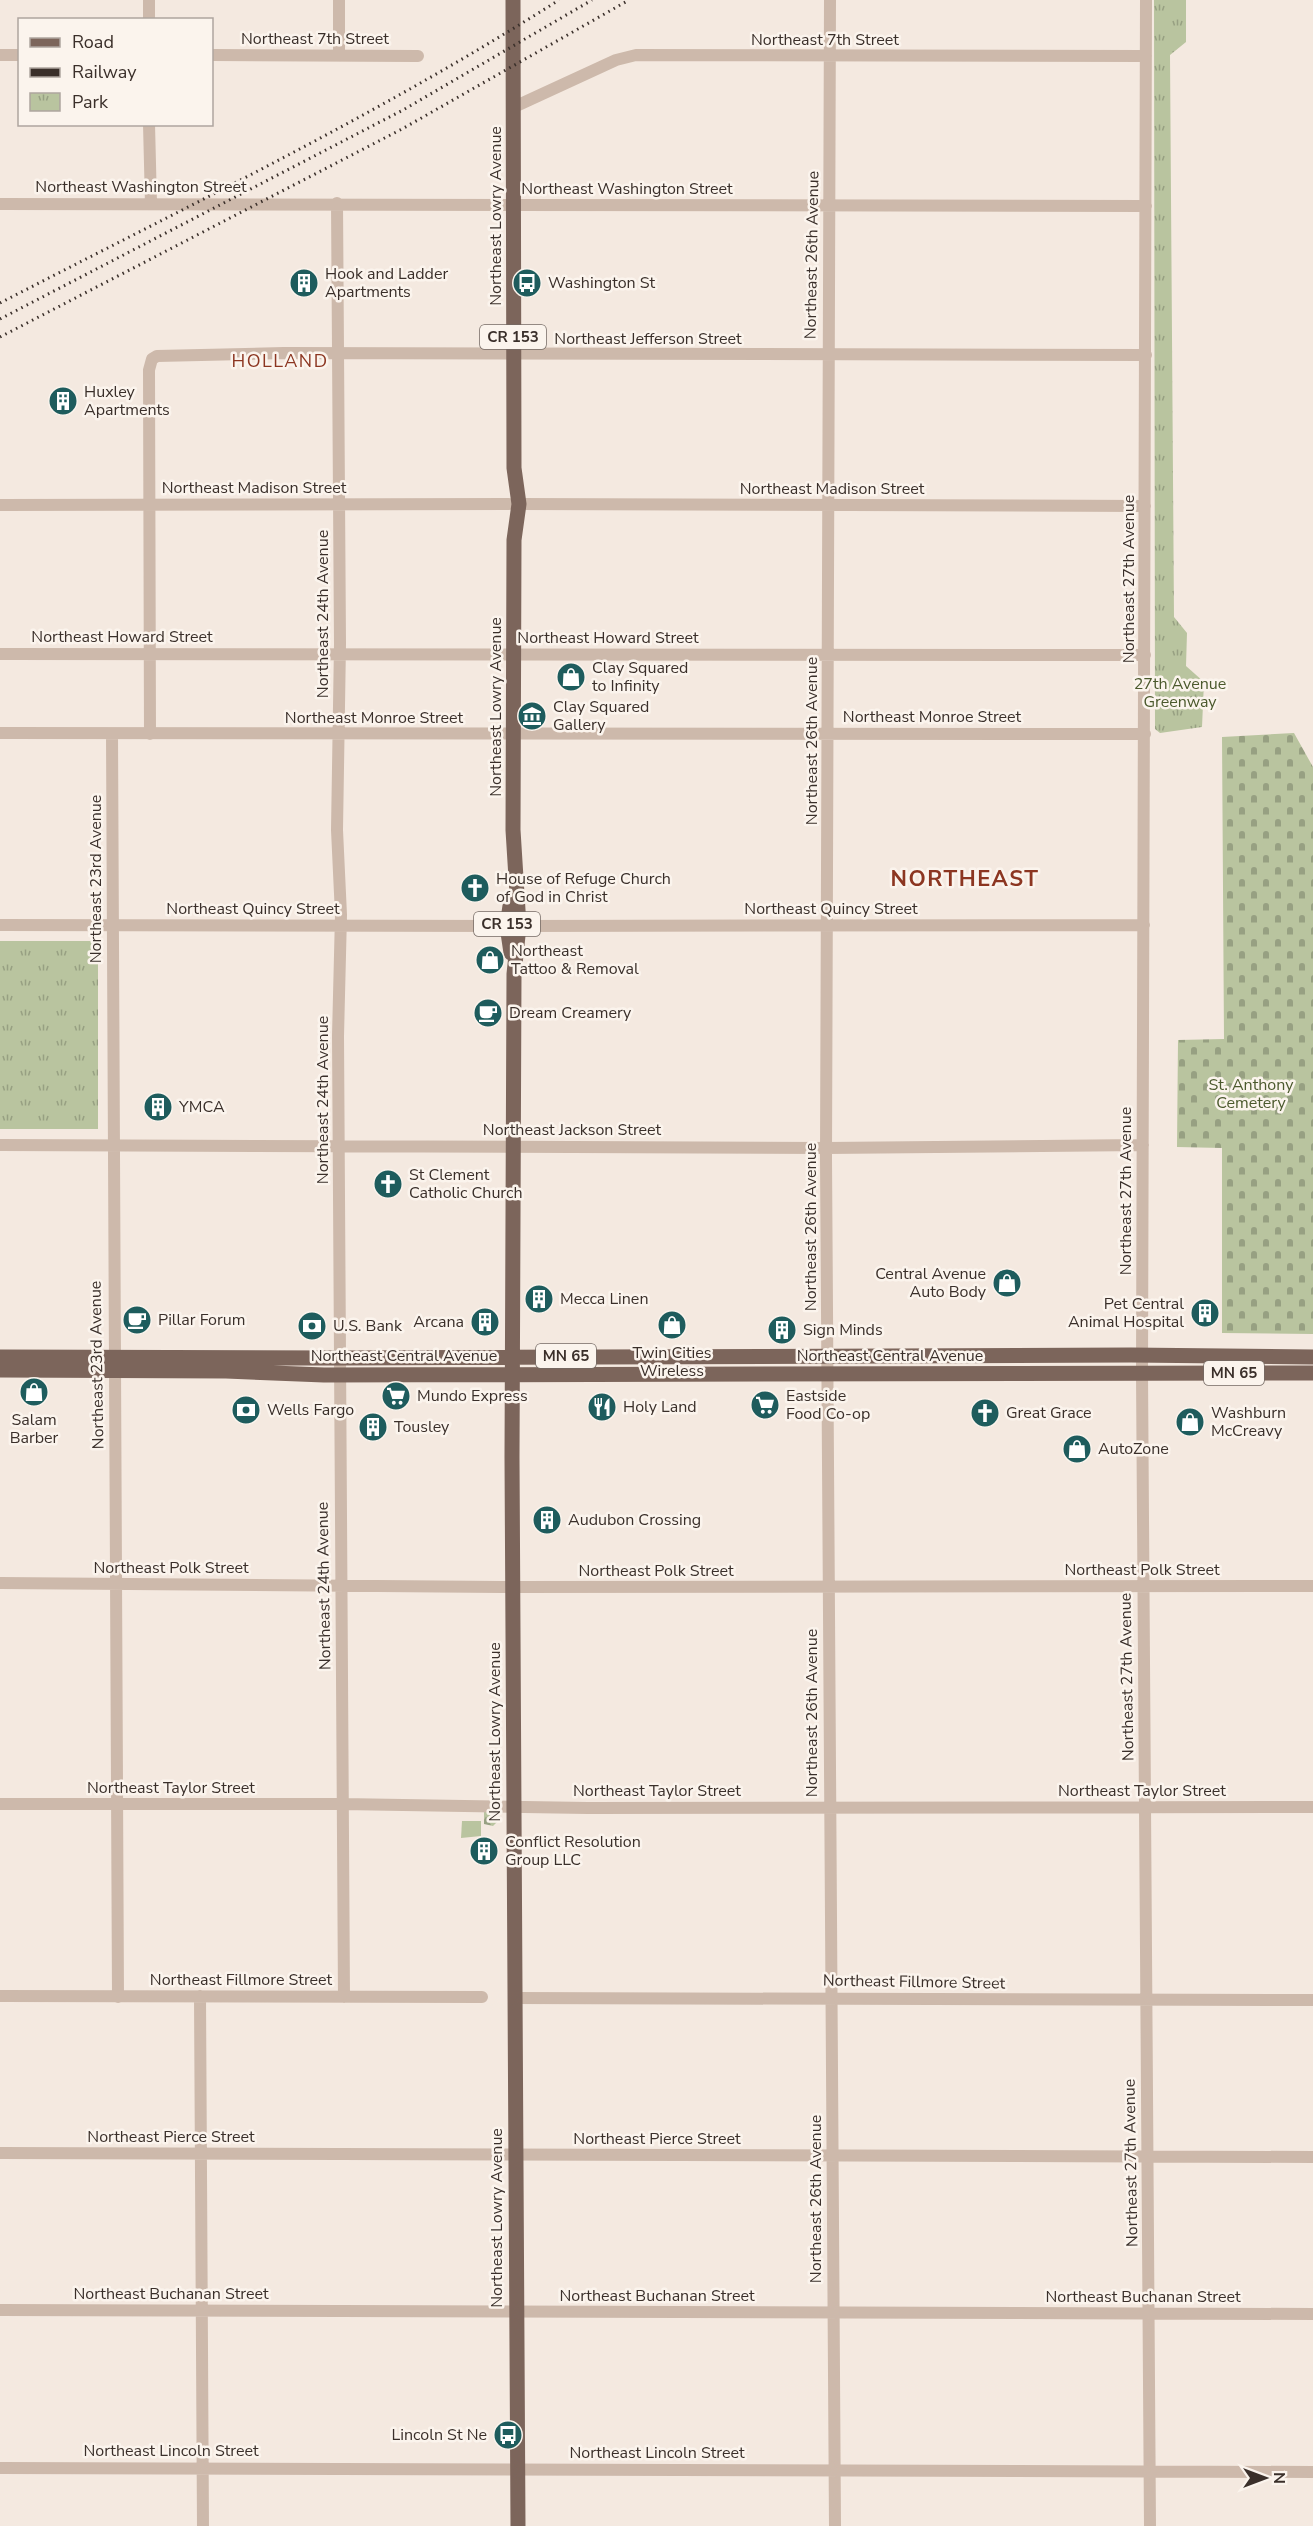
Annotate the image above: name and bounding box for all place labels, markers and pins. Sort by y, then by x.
place label: Hook and Ladder Apartments [325,263,448,303]
building icon: Hook and Ladder Apartments [288,267,320,299]
bus stop icon: Washington St [511,267,543,299]
place label: Washington St [548,272,656,294]
place label: Huxley Apartments [84,381,170,421]
building icon: Huxley Apartments [47,385,79,417]
place label: Clay Squared to Infinity [592,657,688,697]
shop icon: Clay Squared to Infinity [555,661,587,693]
place label: Clay Squared Gallery [553,696,649,736]
museum icon: Clay Squared Gallery [516,700,548,732]
place label: House of Refuge Church of God in Christ [496,868,671,908]
church icon: House of Refuge Church of God in Christ [459,872,491,904]
place label: Northeast Tattoo & Removal [511,940,639,980]
shop icon: Northeast Tattoo & Removal [474,944,506,976]
cafe icon: Dream Creamery [472,997,504,1029]
place label: Dream Creamery [509,1002,632,1024]
building icon: YMCA [142,1091,174,1123]
place label: YMCA [178,1096,225,1118]
place label: St Clement Catholic Church [409,1164,523,1204]
church icon: St Clement Catholic Church [372,1168,404,1200]
place label: Central Avenue Auto Body [875,1263,987,1303]
shop icon: Central Avenue Auto Body [991,1267,1023,1299]
building icon: Mecca Linen [523,1283,555,1315]
place label: Mecca Linen [560,1288,648,1310]
place label: Pet Central Animal Hospital [1068,1293,1184,1333]
building icon: Pet Central Animal Hospital [1189,1297,1221,1329]
cafe icon: Pillar Forum [121,1304,153,1336]
building icon: Arcana [469,1306,501,1338]
place label: Pillar Forum [158,1309,245,1331]
shop icon: Twin Cities Wireless [656,1309,688,1341]
bank icon: U.S. Bank [296,1310,328,1342]
place label: Arcana [413,1311,464,1333]
building icon: Sign Minds [766,1314,798,1346]
place label: U.S. Bank [333,1315,403,1337]
place label: Sign Minds [803,1319,883,1341]
place label: Twin Cities Wireless [633,1342,711,1382]
shop icon: Salam Barber [18,1376,50,1408]
supermarket icon: Mundo Express [380,1380,412,1412]
place label: Mundo Express [417,1385,528,1407]
place label: Eastside Food Co-op [786,1385,870,1425]
supermarket icon: Eastside Food Co-op [749,1389,781,1421]
restaurant icon: Holy Land [586,1391,618,1423]
bank icon: Wells Fargo [230,1394,262,1426]
place label: Holy Land [623,1396,697,1418]
church icon: Great Grace [969,1397,1001,1429]
place label: Wells Fargo [267,1399,354,1421]
place label: Great Grace [1006,1402,1091,1424]
place label: Washburn McCreavy [1211,1402,1286,1442]
shop icon: Washburn McCreavy [1174,1406,1206,1438]
place label: Salam Barber [10,1409,59,1449]
building icon: Tousley [357,1411,389,1443]
place label: Tousley [394,1416,450,1438]
shop icon: AutoZone [1061,1433,1093,1465]
place label: AutoZone [1098,1438,1169,1460]
building icon: Audubon Crossing [531,1504,563,1536]
place label: Audubon Crossing [568,1509,701,1531]
place label: Conflict Resolution Group LLC [505,1831,641,1871]
building icon: Conflict Resolution Group LLC [468,1835,500,1867]
bus stop icon: Lincoln St Ne [492,2419,524,2451]
place label: Lincoln St Ne [392,2424,487,2446]

